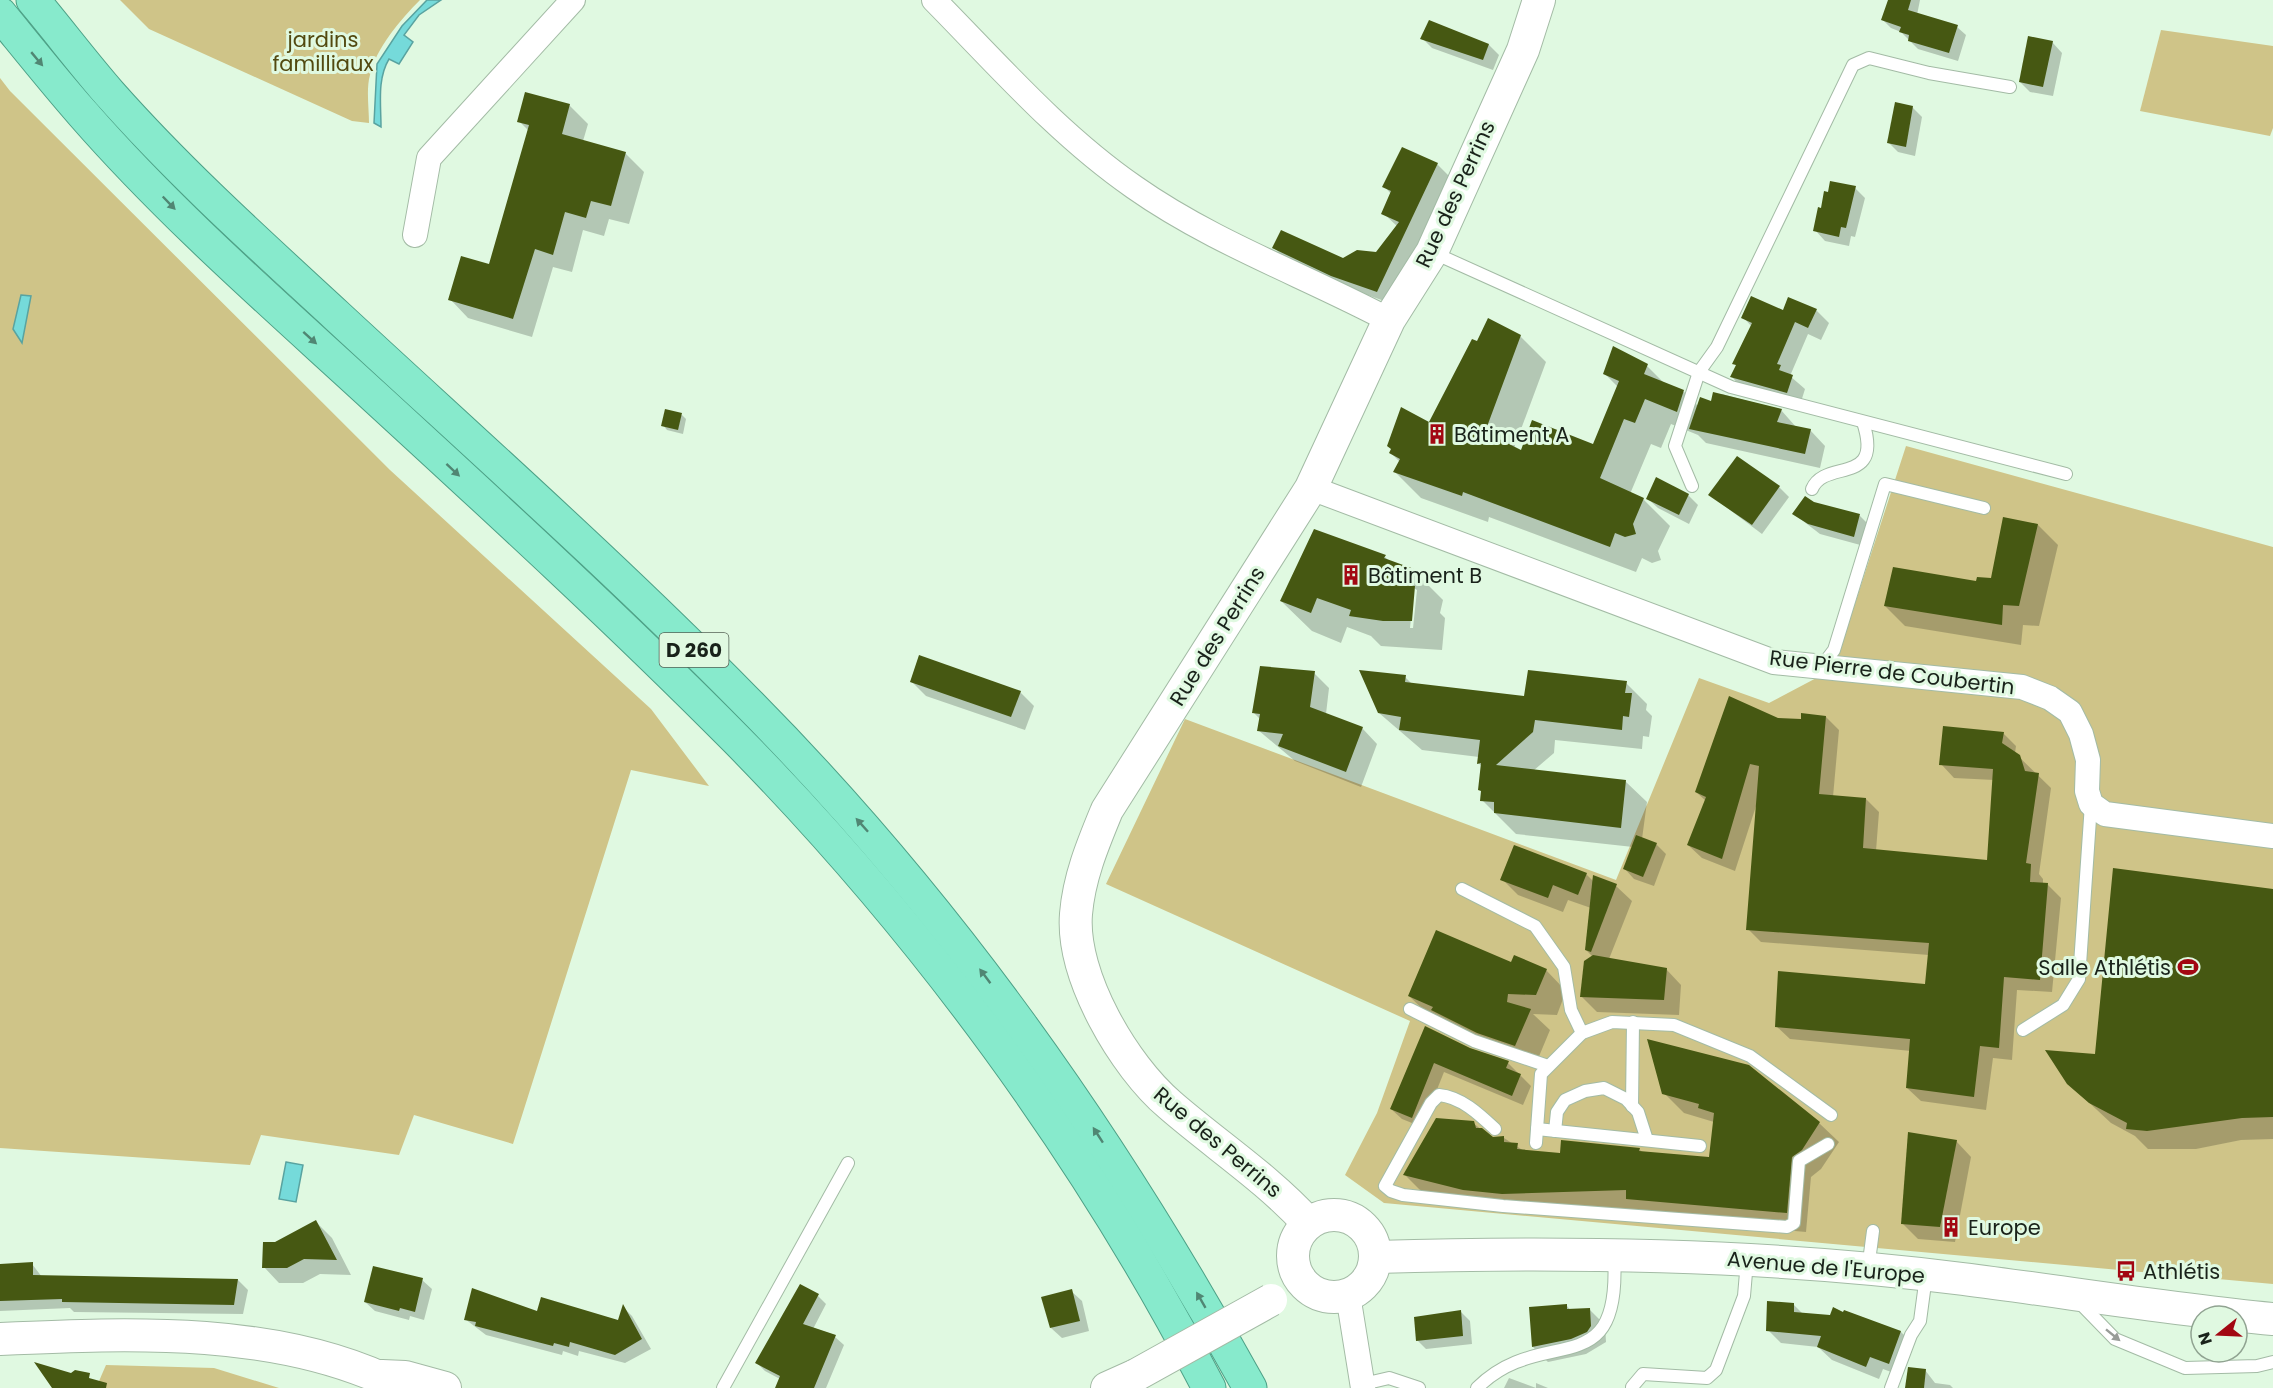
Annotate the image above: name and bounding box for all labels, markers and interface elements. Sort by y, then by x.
park label: jardins familliaux [272,25,374,78]
one-way arrow [31,51,44,67]
street label: Rue des Perrins [1408,116,1502,272]
one-way arrow [161,196,175,210]
one-way arrow [302,331,317,345]
place label: Bâtiment A [1454,420,1569,449]
building icon: Bâtiment A [1425,422,1449,446]
one-way arrow [445,463,460,477]
street label: Rue des Perrins [1163,561,1271,711]
place label: Bâtiment B [1368,561,1482,590]
building icon: Bâtiment B [1339,563,1363,587]
road number: D 260 [660,633,728,667]
street label: Rue Pierre de Coubertin [1768,643,2016,701]
one-way arrow [856,818,869,833]
place label: Salle Athlétis [2038,953,2171,982]
sports icon: Salle Athlétis [2176,955,2200,979]
one-way arrow [980,968,992,983]
street label: Rue des Perrins [1148,1080,1288,1204]
one-way arrow [1092,1127,1103,1143]
place label: Europe [1968,1213,2041,1242]
building icon: Europe [1939,1215,1963,1239]
street label: Avenue de l'Europe [1726,1244,1926,1290]
place label: Athlétis [2143,1257,2220,1286]
bus stop icon: Athlétis [2114,1259,2138,1283]
one-way arrow [1196,1291,1206,1308]
north arrow [2189,1304,2249,1364]
one-way arrow [2105,1329,2121,1342]
text: N [2192,1329,2218,1348]

